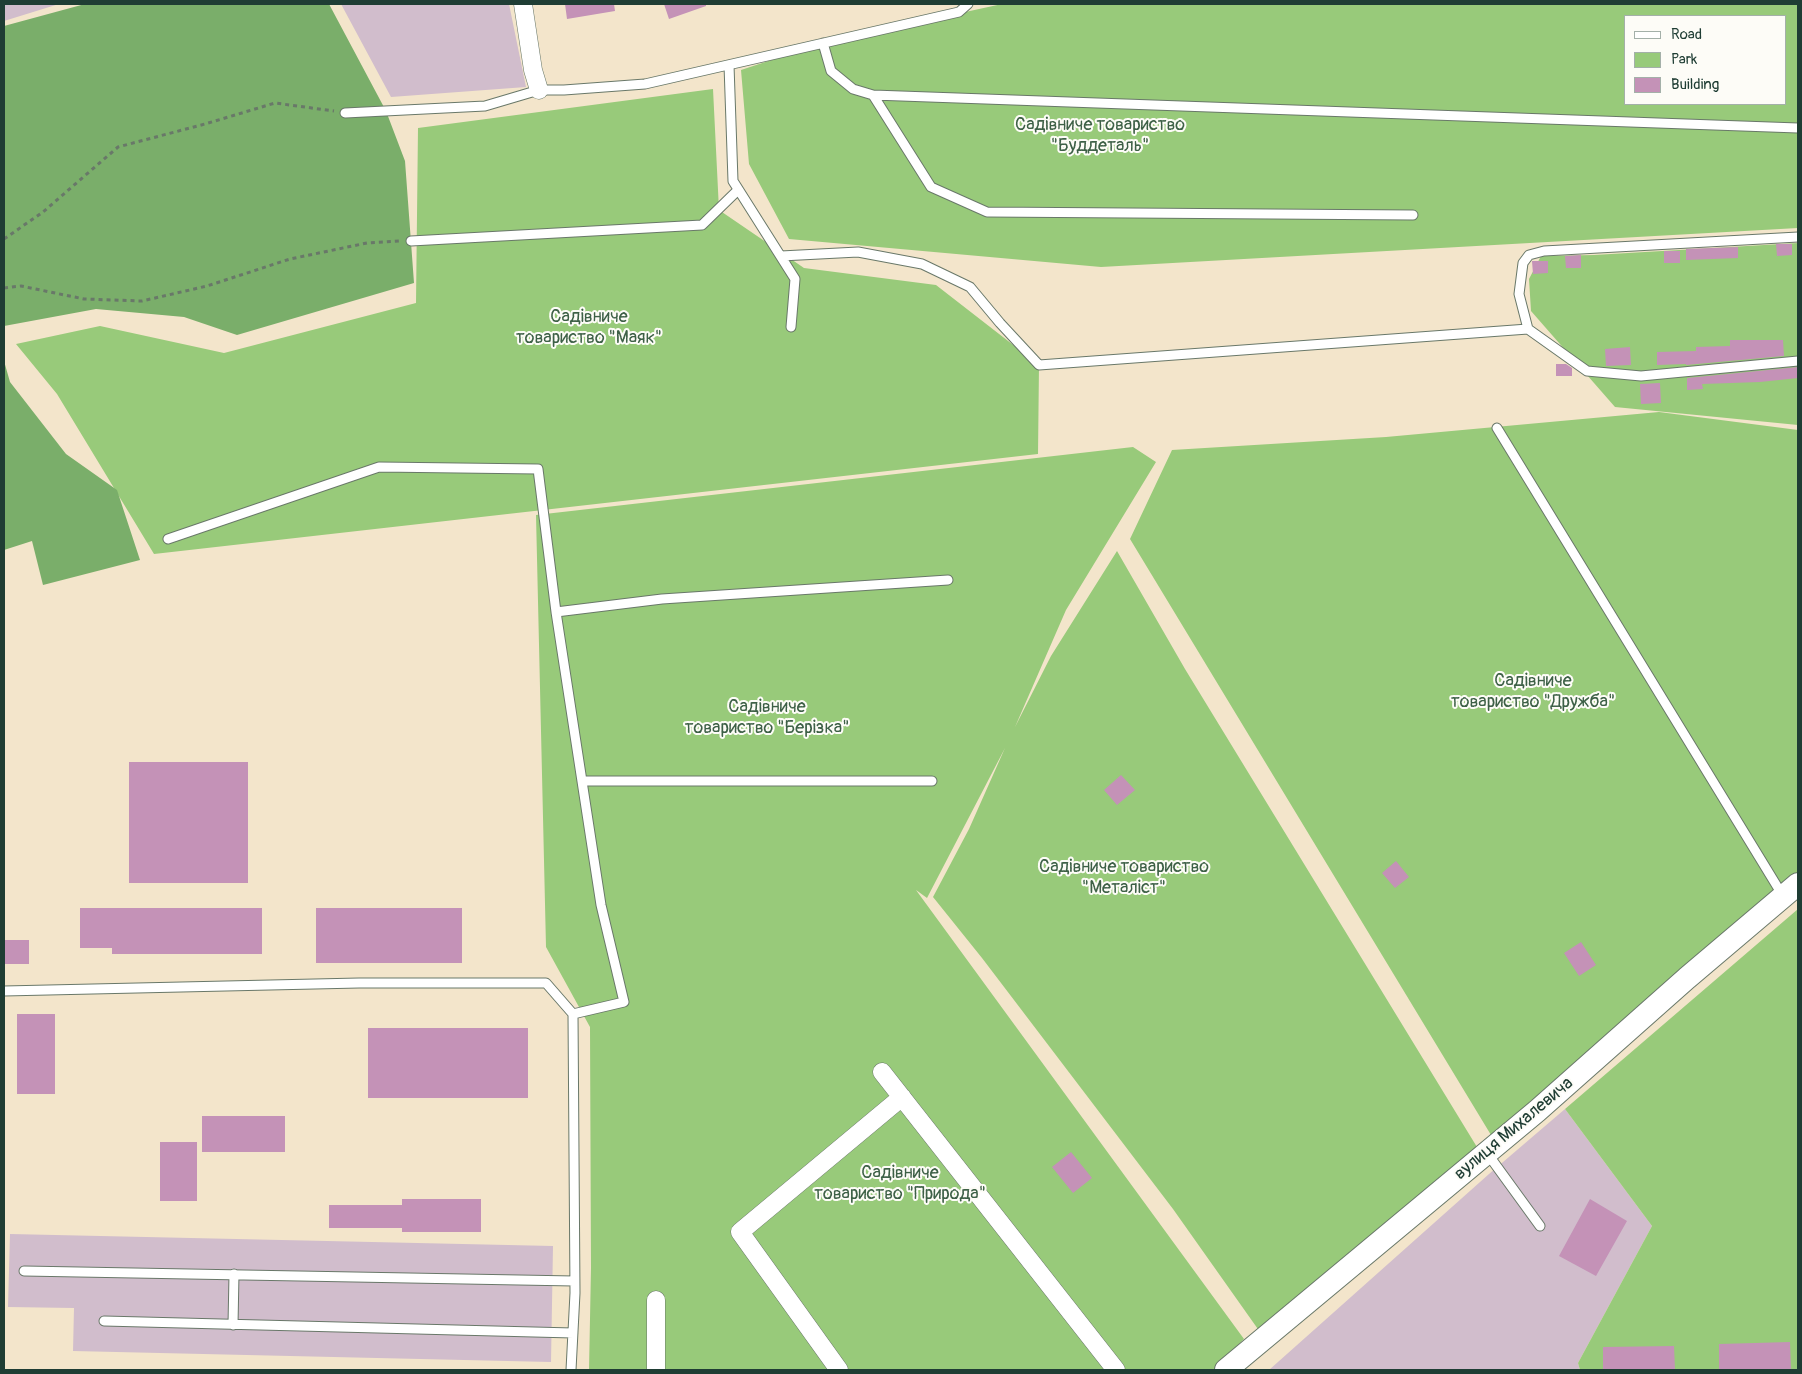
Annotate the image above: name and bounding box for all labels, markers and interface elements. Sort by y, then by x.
legend [1624,15,1787,105]
text: Road [1671,25,1702,44]
text: Park [1671,50,1697,69]
text: Building [1671,75,1719,94]
park label: Садівниче товариство "Буддеталь" [1015,114,1185,156]
park label: Садівниче товариство "Маяк" [516,306,662,348]
park label: Садівниче товариство "Дружба" [1451,670,1615,712]
park label: Садівниче товариство "Берізка" [685,696,849,739]
park label: Садівниче товариство "Металіст" [1039,856,1209,899]
street label: вулиця Михалевича [1450,1073,1578,1185]
park label: Садівниче товариство "Природа" [814,1162,986,1204]

